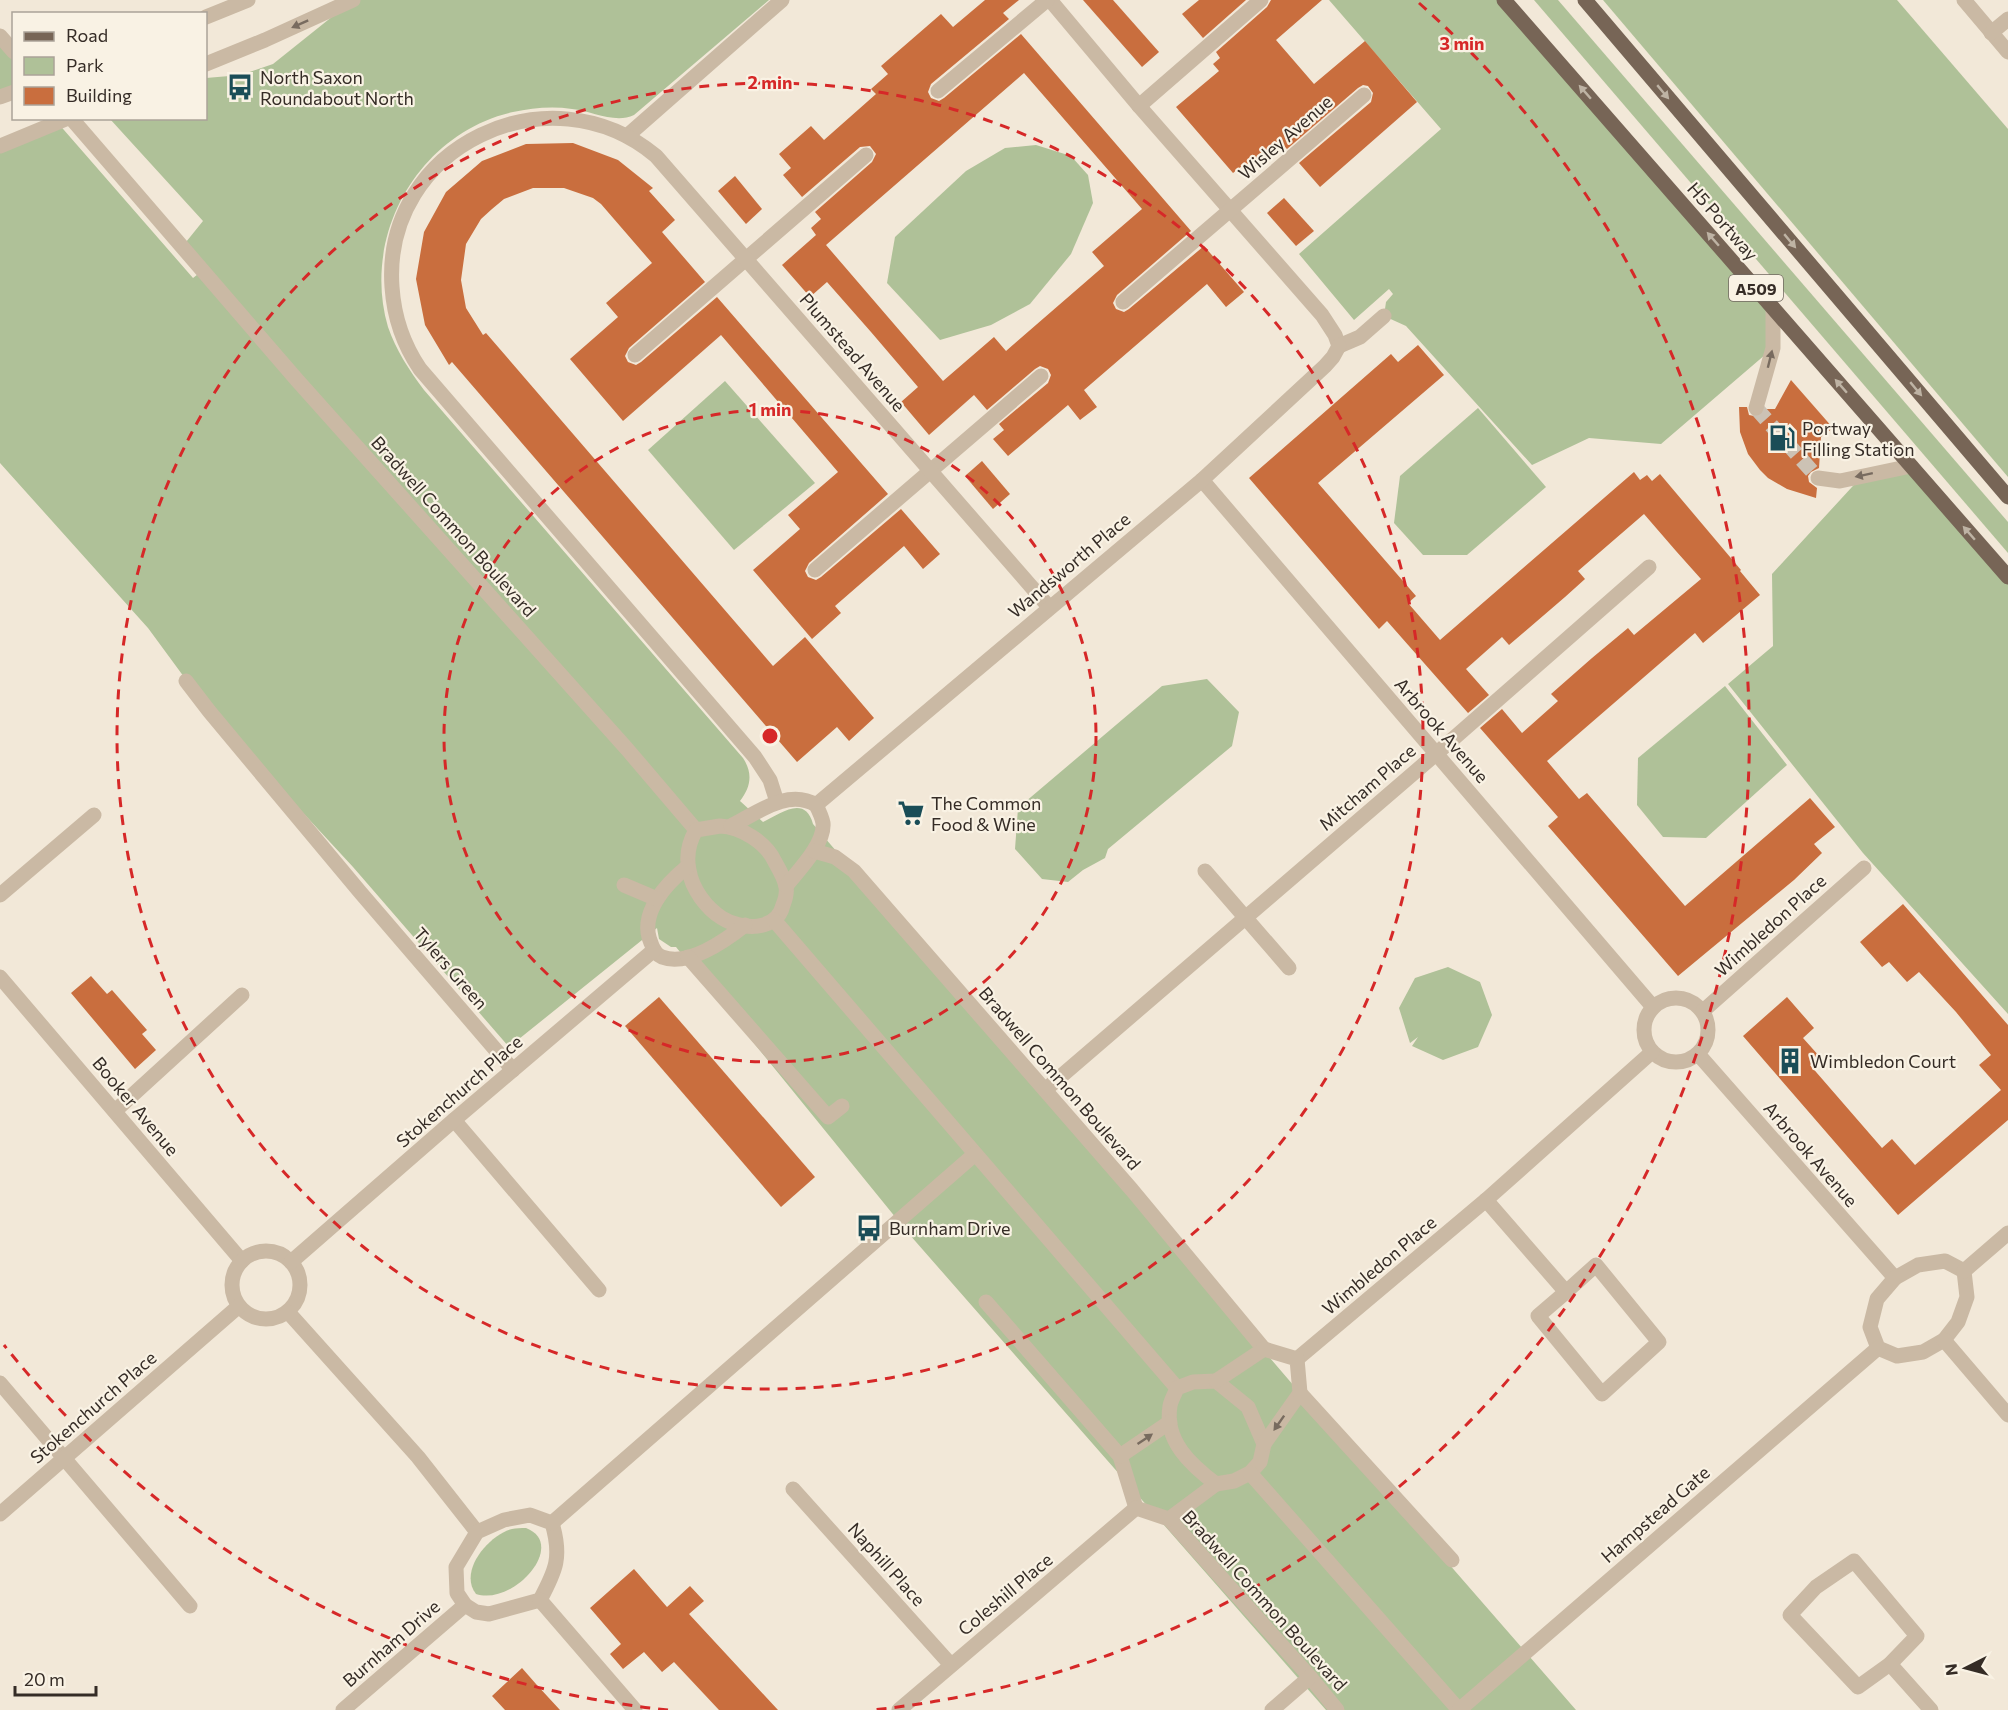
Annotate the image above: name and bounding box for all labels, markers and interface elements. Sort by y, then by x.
legend [12,12,207,120]
one-way arrow [290,19,308,29]
text: Road [66,24,108,46]
text: 3 min [1439,32,1485,54]
text: Park [66,54,104,76]
place label: North Saxon Roundabout North [260,66,414,109]
text: 2 min [748,71,792,93]
bus stop icon: North Saxon Roundabout North [225,72,255,102]
text: Building [66,84,132,106]
one-way arrow [1657,84,1670,100]
one-way arrow [1578,85,1591,100]
street label: Wisley Avenue [1233,90,1337,184]
street label: H5 Portway [1683,177,1763,265]
one-way arrow [1707,232,1720,247]
one-way arrow [1783,233,1796,248]
road number: A509 [1729,275,1783,301]
street label: Plumstead Avenue [796,288,910,416]
one-way arrow [1766,350,1775,368]
one-way arrow [1835,379,1848,394]
one-way arrow [1910,381,1923,397]
text: 1 min [749,398,791,420]
place label: Portway Filling Station [1802,417,1914,460]
fuel station icon: Portway Filling Station [1767,423,1797,453]
street label: Bradwell Common Boulevard [367,431,541,621]
one-way arrow [1855,471,1874,480]
street label: Wandsworth Place [1004,508,1134,622]
one-way arrow [1963,525,1976,541]
street label: Arbrook Avenue [1390,673,1494,787]
centre of rings [760,726,780,746]
street label: Mitcham Place [1314,739,1420,835]
place label: The Common Food & Wine [931,792,1041,835]
supermarket icon: The Common Food & Wine [896,798,926,828]
street label: Wimbledon Place [1710,869,1830,981]
street label: Tylers Green [409,922,493,1014]
street label: Bradwell Common Boulevard [974,982,1146,1174]
street label: Stokenchurch Place [391,1030,527,1152]
building icon: Wimbledon Court [1775,1046,1805,1076]
place label: Wimbledon Court [1810,1050,1956,1072]
street label: Booker Avenue [88,1052,184,1160]
street label: Arbrook Avenue [1759,1097,1863,1211]
street label: Wimbledon Place [1318,1211,1440,1319]
bus stop icon: Burnham Drive [854,1213,884,1243]
place label: Burnham Drive [889,1217,1011,1239]
street label: Stokenchurch Place [25,1346,161,1468]
one-way arrow [1273,1415,1285,1431]
one-way arrow [1137,1434,1153,1445]
street label: Hampstead Gate [1596,1461,1714,1567]
street label: Bradwell Common Boulevard [1178,1505,1352,1695]
street label: Naphill Place [844,1518,930,1610]
street label: Coleshill Place [953,1548,1057,1640]
street label: Burnham Drive [338,1595,444,1691]
north arrow [1936,1638,1996,1698]
scale bar [15,1659,96,1697]
text: N [1941,1663,1961,1677]
text: 20 m [24,1668,65,1690]

